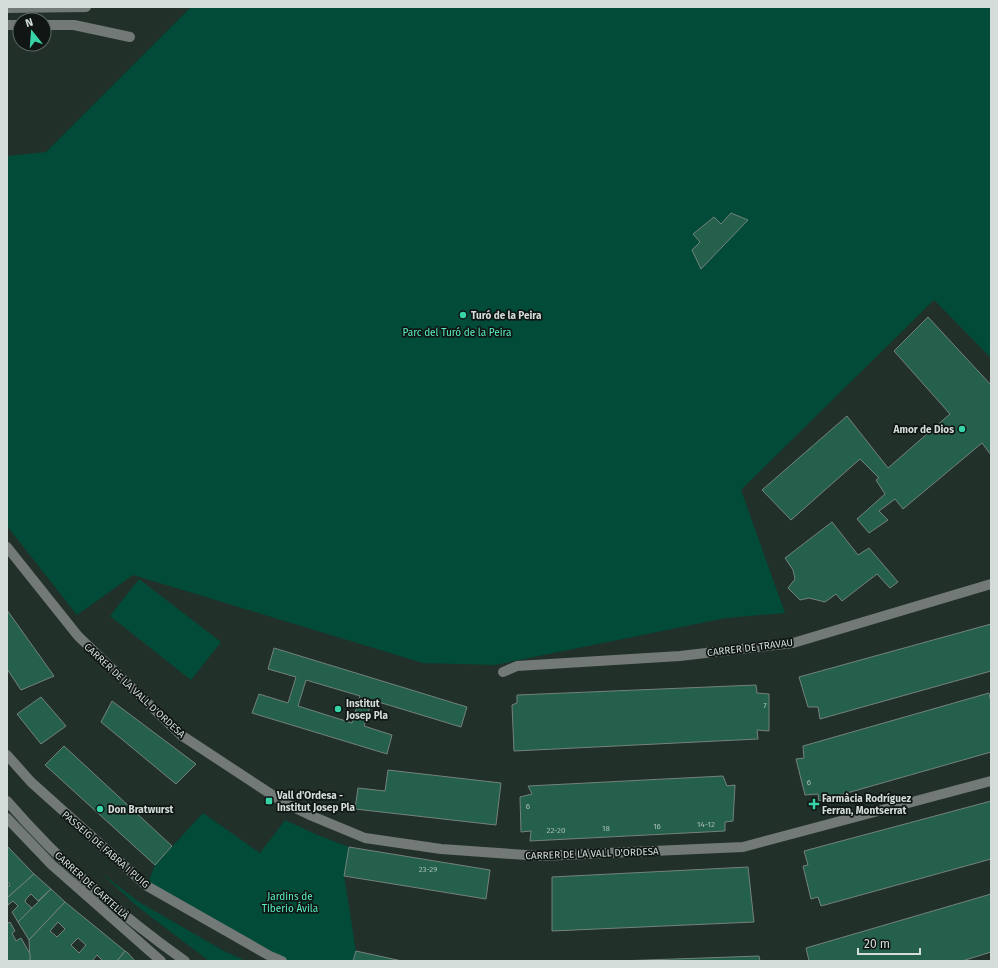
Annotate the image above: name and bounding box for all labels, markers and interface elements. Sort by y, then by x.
north arrow [12,12,52,52]
text: N [24,16,35,30]
place label: Turó de la Peira [471,309,542,322]
marker: Turó de la Peira [458,310,468,320]
park label: Parc del Turó de la Peira [402,327,512,339]
place label: Amor de Dios [893,424,954,436]
marker: Amor de Dios [957,424,967,434]
street label: CARRER DE TRAVAU [707,637,794,659]
street label: CARRER DE LA VALL D'ORDESA [81,641,187,741]
place label: Institut Josep Pla [345,698,389,722]
house number: 7 [763,701,767,710]
marker: Institut Josep Pla [333,704,343,714]
house number: 6 [807,778,811,787]
place label: Vall d'Ordesa - Institut Josep Pla [276,790,356,814]
place label: Farmàcia Rodríguez Ferran, Montserrat [822,792,911,817]
marker: Vall d'Ordesa - Institut Josep Pla [264,796,274,806]
marker: Farmàcia Rodríguez Ferran, Montserrat [809,799,819,809]
house number: 6 [526,802,530,811]
marker: Don Bratwurst [95,804,105,814]
place label: Don Bratwurst [108,804,174,816]
street label: PASSEIG DE FABRA I PUIG [59,809,151,891]
house number: 14-12 [697,820,715,829]
house number: 16 [653,822,661,831]
house number: 18 [602,824,611,833]
house number: 22-20 [546,826,566,835]
street label: CARRER DE LA VALL D'ORDESA [525,846,659,862]
street label: CARRER DE CARTELLÀ [52,848,132,922]
house number: 23-29 [419,865,437,874]
park label: Jardins de Tiberio Ávila [262,891,318,915]
scale bar [858,930,920,956]
text: 20 m [864,937,890,951]

